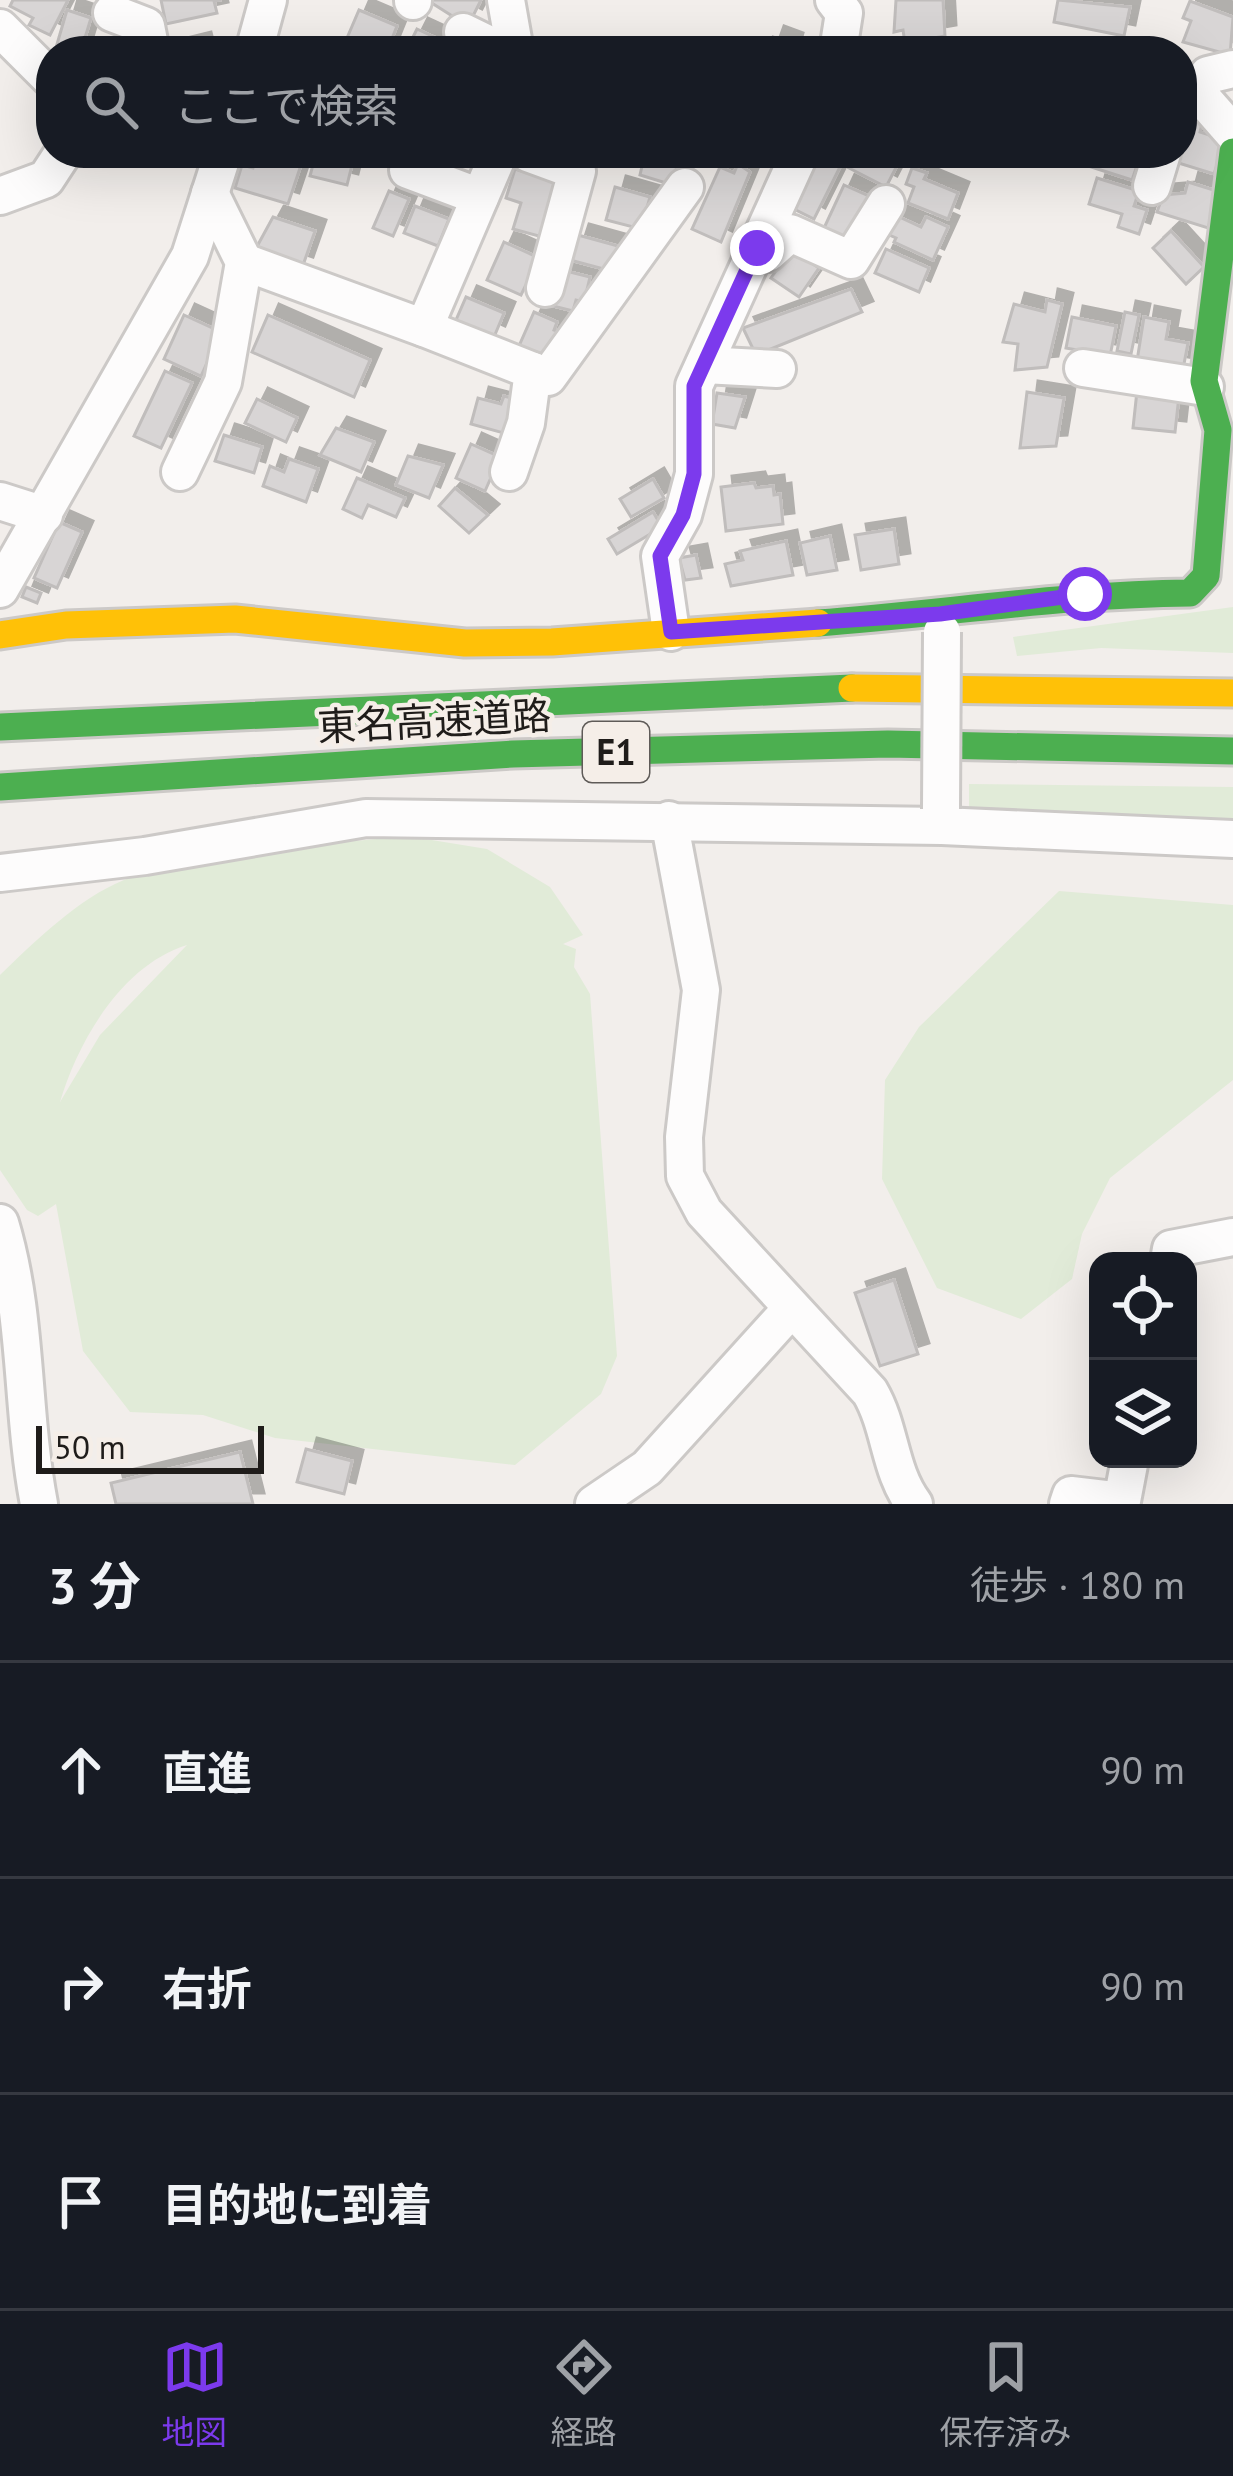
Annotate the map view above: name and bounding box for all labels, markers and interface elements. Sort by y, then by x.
search box [36,36,1197,168]
icon: search [78,69,144,135]
text: ここで検索 [174,76,399,134]
route end [730,221,784,275]
route start [1058,567,1112,621]
street label: 東名高速道路 [316,689,552,752]
road number: E1 [583,722,649,782]
map controls [1089,1252,1197,1468]
button: locate [1089,1252,1197,1360]
button: layers [1089,1360,1197,1468]
scale bar [36,1420,264,1473]
text: 50 m [54,1425,126,1468]
text: 3 分 [48,1552,141,1618]
text: 徒歩 · 180 m [970,1559,1185,1610]
icon: ahead [48,1737,114,1803]
text: 直進 [162,1743,252,1801]
text: 90 m [1100,1744,1185,1795]
icon: right [48,1953,114,2019]
text: 右折 [162,1959,252,2017]
text: 90 m [1100,1960,1185,2011]
icon: arrive [48,2169,114,2235]
text: 目的地に到着 [162,2175,432,2233]
tab: 地図 [162,2334,228,2454]
tab: 経路 [551,2334,617,2454]
tab: 保存済み [940,2334,1072,2454]

